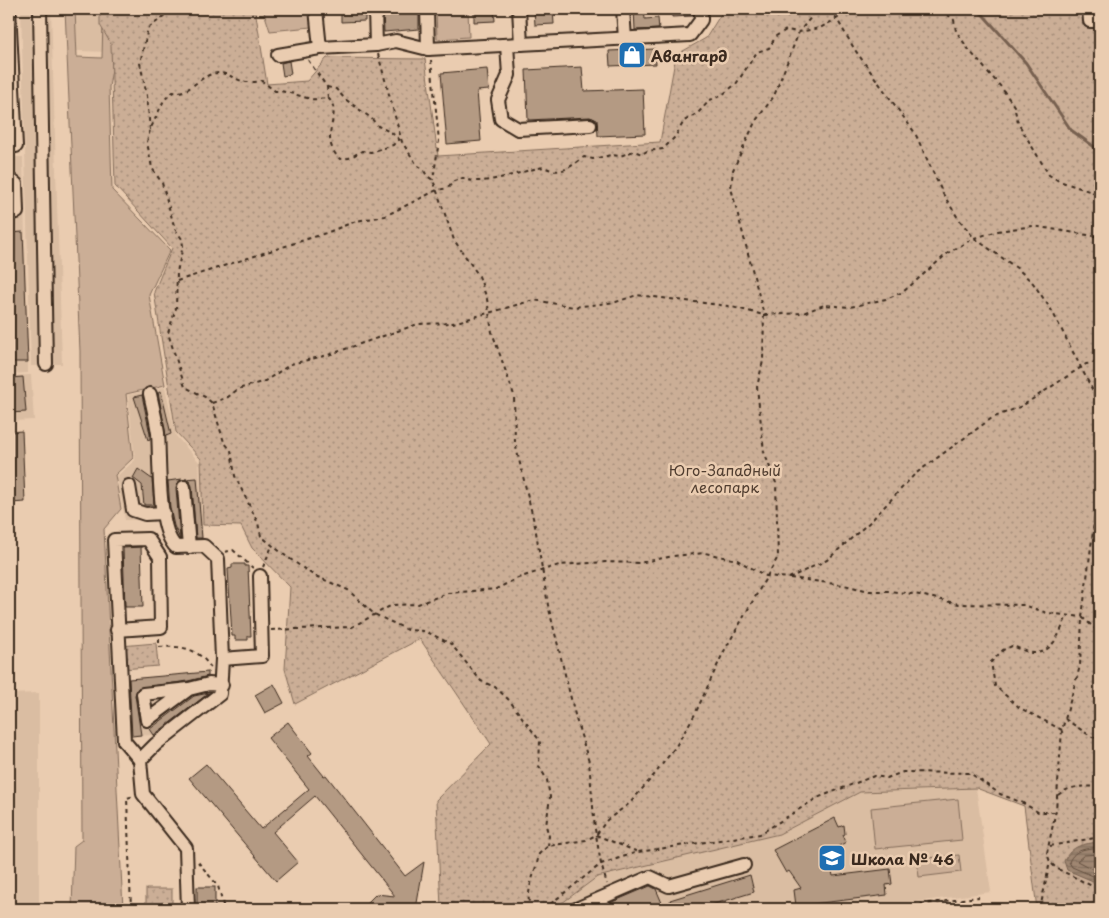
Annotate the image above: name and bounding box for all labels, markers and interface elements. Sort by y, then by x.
shop icon: Авангард [617,40,647,70]
place label: Авангард [651,44,727,67]
park label: Юго-Западный лесопарк [669,458,781,498]
school or university icon: Школа № 46 [817,843,847,873]
place label: Школа № 46 [851,847,954,870]

